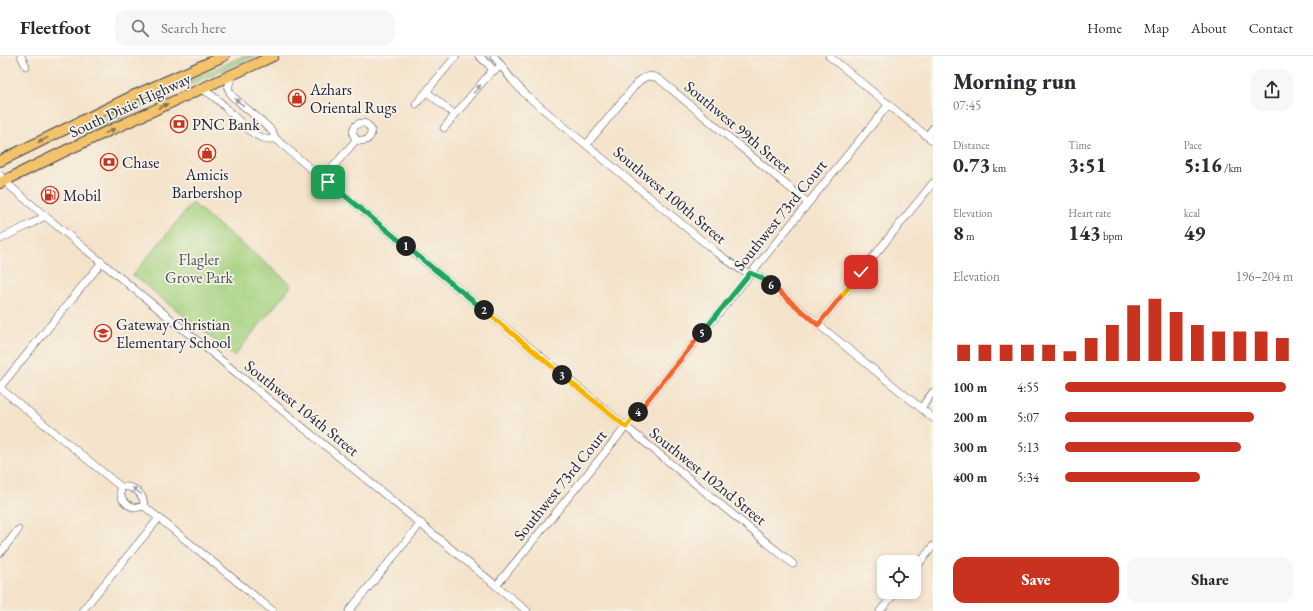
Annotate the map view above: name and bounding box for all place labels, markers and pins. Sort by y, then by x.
place label: Azhars Oriental Rugs [309,79,397,118]
shop icon: Azhars Oriental Rugs [287,88,307,108]
bank icon: PNC Bank [169,114,189,134]
place label: PNC Bank [192,114,260,135]
shop icon: Amicis Barbershop [197,143,217,163]
bank icon: Chase [99,152,119,172]
place label: Chase [122,152,159,173]
place label: Amicis Barbershop [172,164,242,203]
pin [311,165,345,199]
fuel station icon: Mobil [40,185,60,205]
place label: Mobil [63,185,101,206]
pin: 1 [396,236,416,256]
pin [844,255,878,289]
pin: 6 [761,275,781,295]
pin: 2 [474,300,494,320]
place label: Gateway Christian Elementary School [116,314,231,353]
school or university icon: Gateway Christian Elementary School [93,323,113,343]
pin: 5 [692,323,712,343]
pin: 3 [552,365,572,385]
pin: 4 [628,402,648,422]

